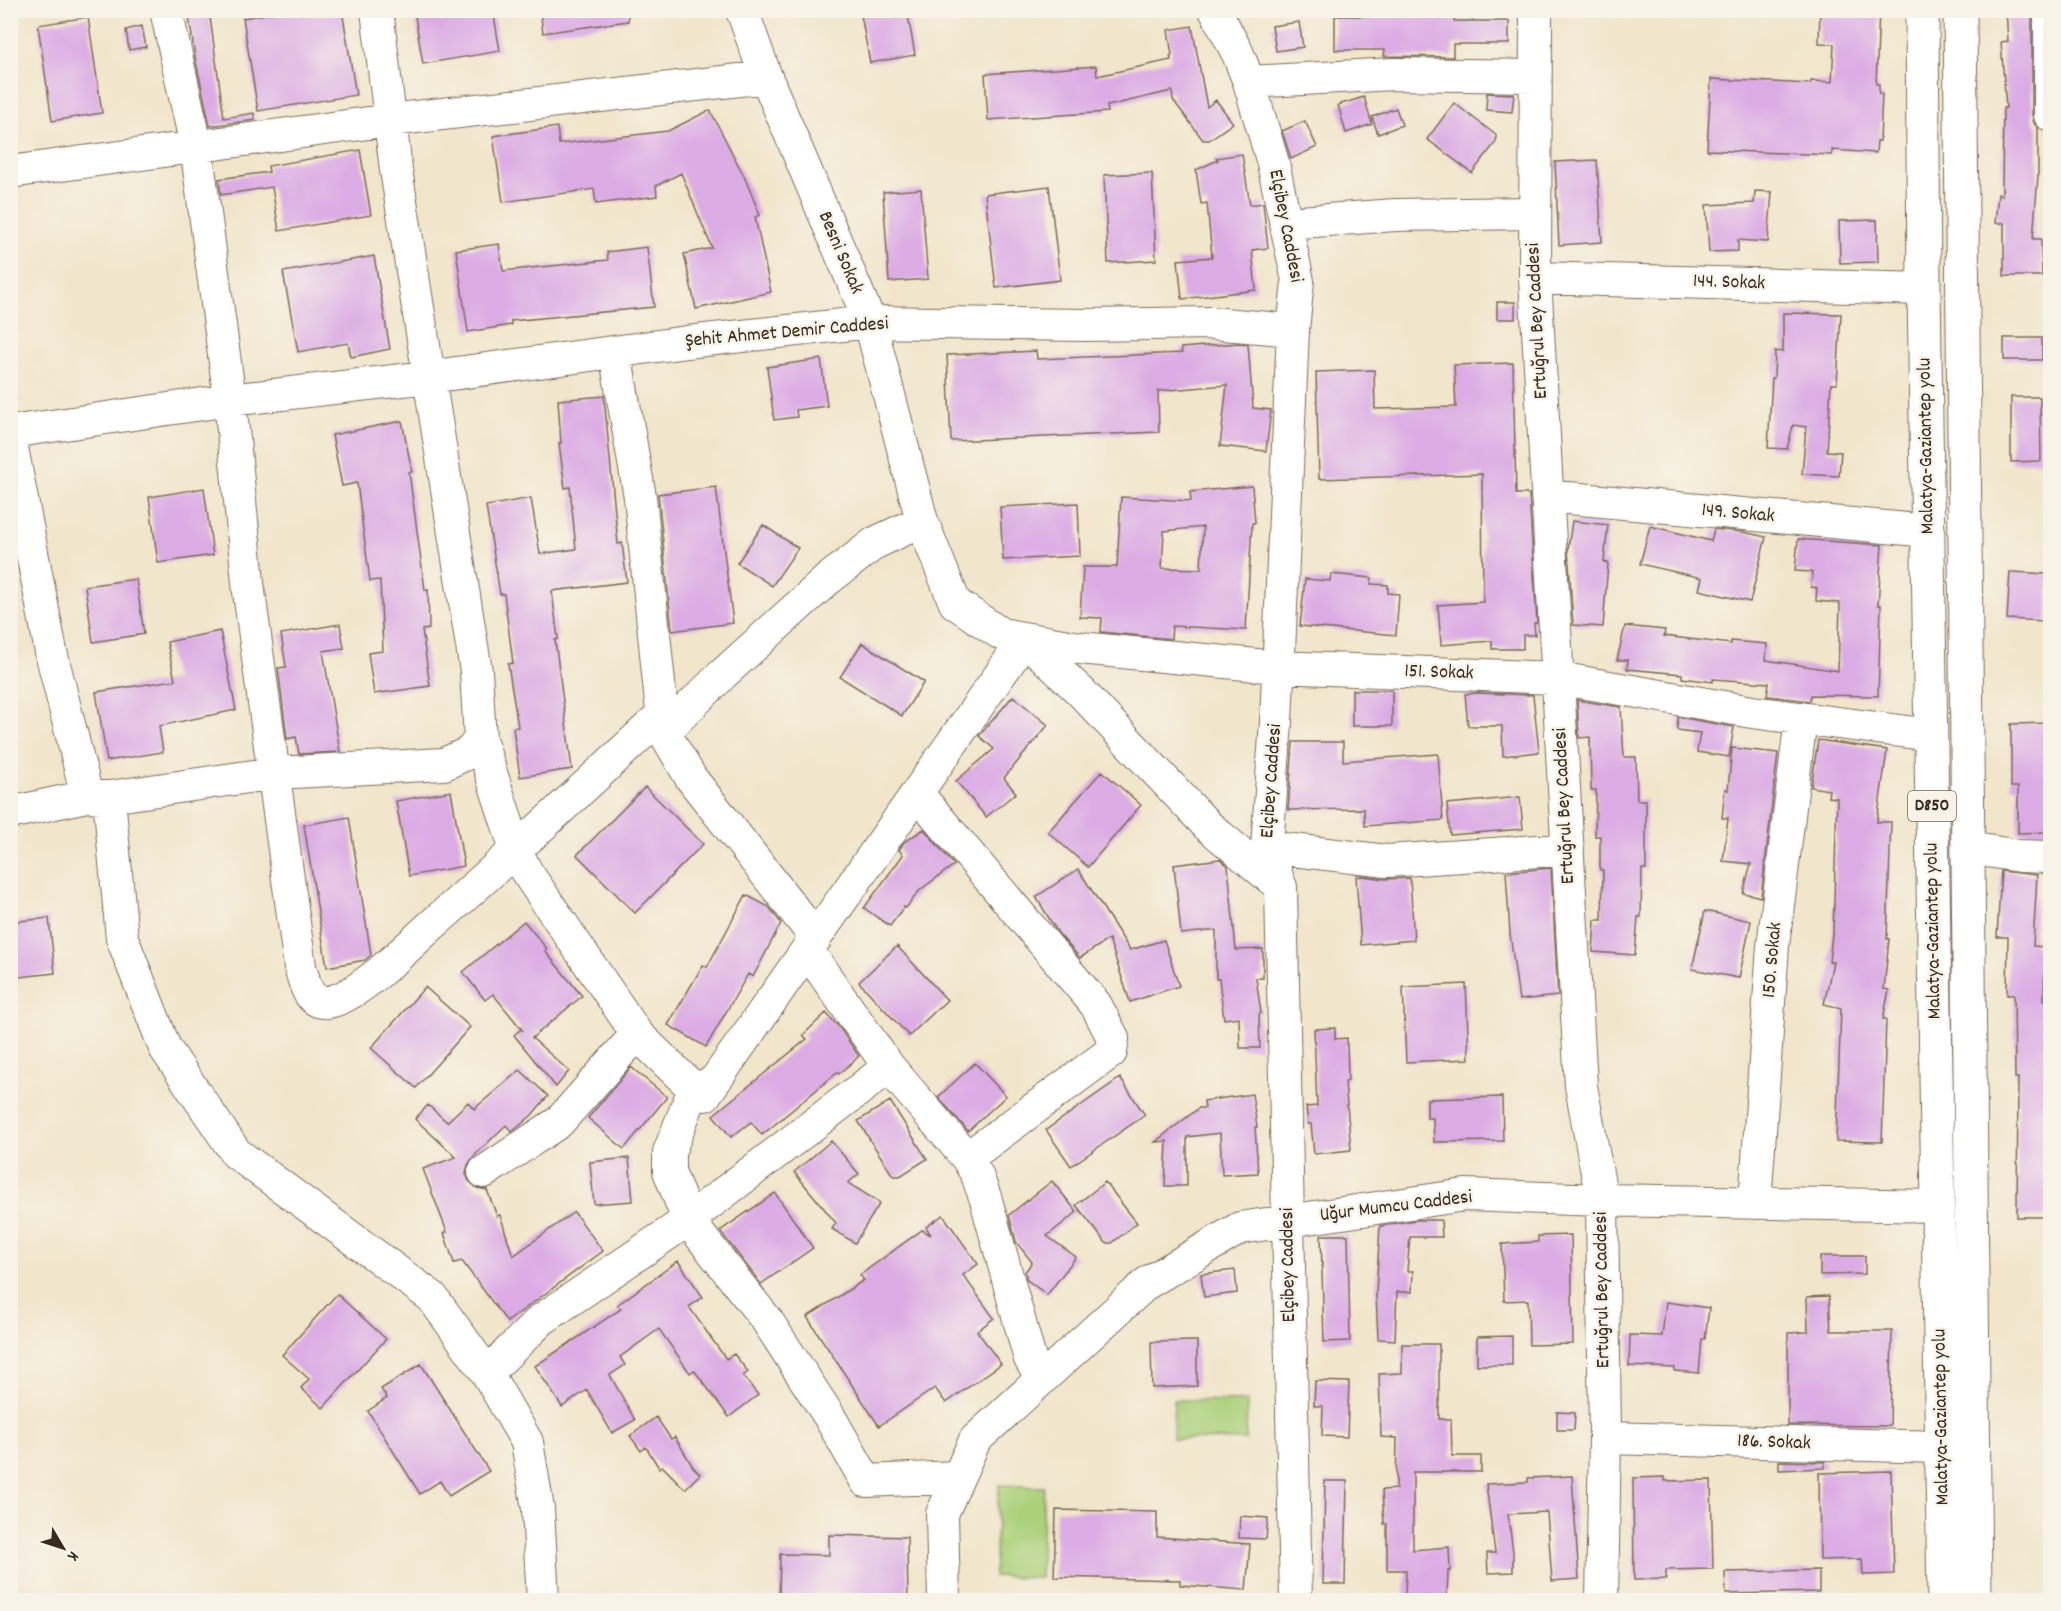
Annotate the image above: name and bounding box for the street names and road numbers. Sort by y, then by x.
street label: Elçibey Caddesi [1260,167,1310,285]
street label: Besni Sokak [810,207,870,299]
street label: Ertuğrul Bey Caddesi [1520,242,1556,400]
street label: 144. Sokak [1692,268,1766,298]
street label: Şehit Ahmet Demir Caddesi [684,310,890,356]
street label: Malatya-Gaziantep yolu [1911,357,1943,535]
street label: 149. Sokak [1700,497,1776,531]
street label: 151. Sokak [1404,658,1474,688]
street label: Elçibey Caddesi [1254,723,1290,839]
street label: Ertuğrul Bey Caddesi [1547,727,1583,885]
road number: D850 [1908,791,1956,821]
street label: Malatya-Gaziantep yolu [1918,842,1950,1020]
street label: 150. Sokak [1756,921,1790,999]
street label: Uğur Mumcu Caddesi [1318,1184,1474,1230]
street label: Elçibey Caddesi [1274,1207,1304,1323]
street label: Ertuğrul Bey Caddesi [1588,1211,1618,1368]
street label: Malatya-Gaziantep yolu [1926,1328,1958,1506]
street label: 186. Sokak [1737,1428,1811,1458]

